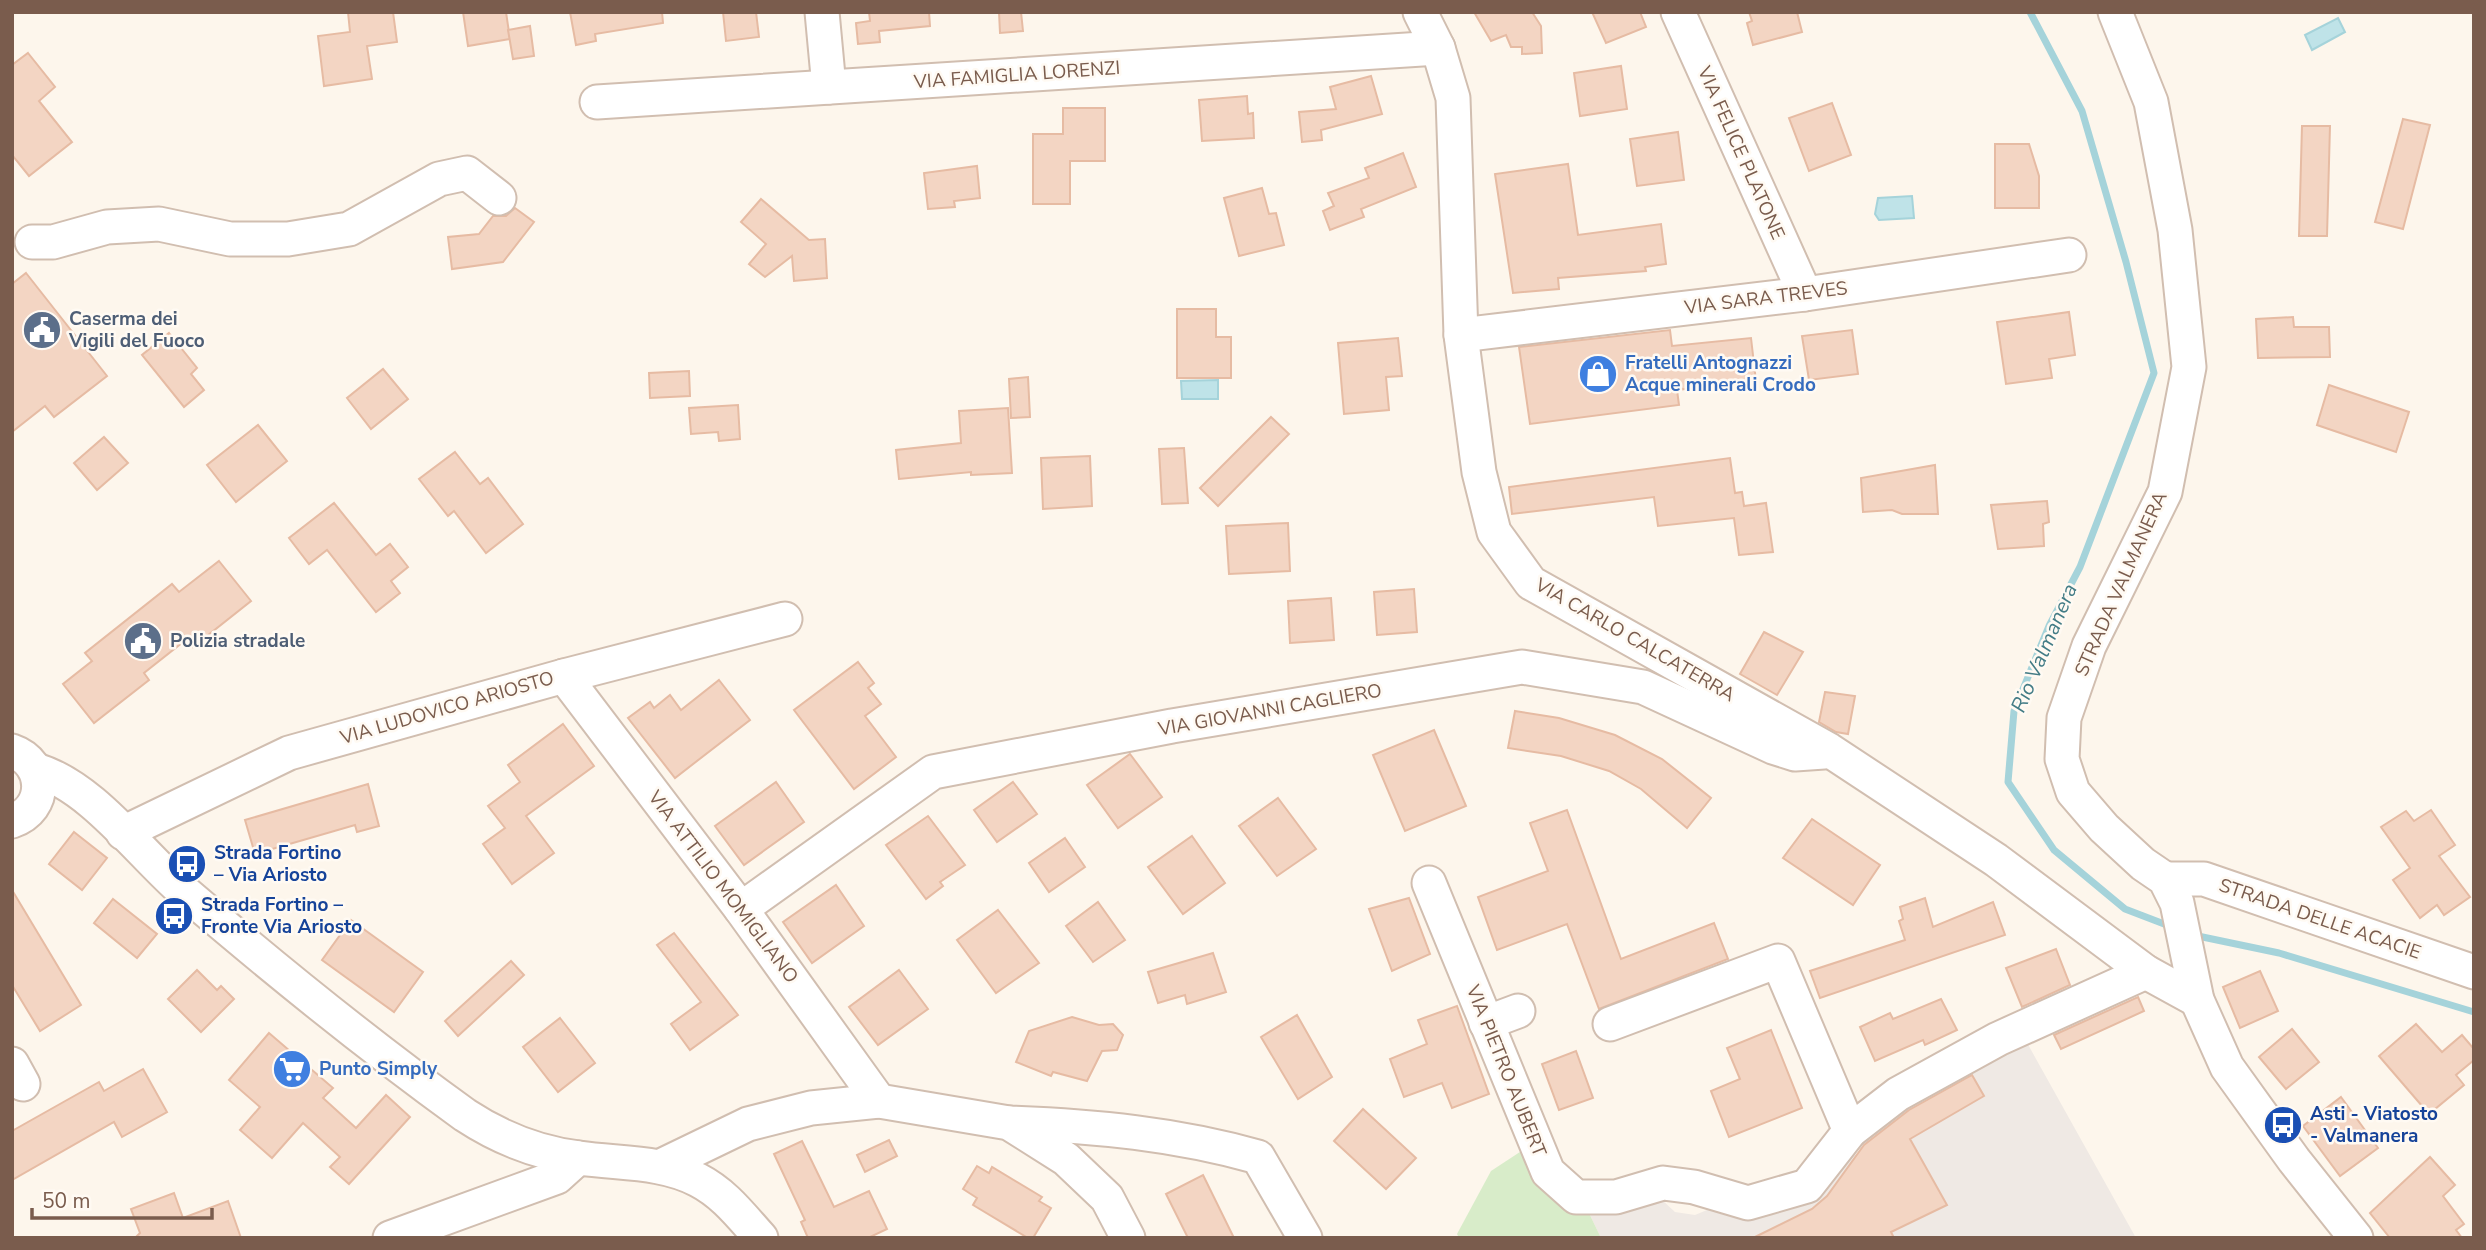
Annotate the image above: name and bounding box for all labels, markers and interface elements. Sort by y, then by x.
street label: VIA FAMIGLIA LORENZI [912,55,1121,95]
street label: VIA FELICE PLATONE [1691,61,1791,244]
street label: VIA SARA TREVES [1682,275,1849,321]
place label: Caserma dei Vigili del Fuoco [68,306,205,354]
public building icon: Caserma dei Vigili del Fuoco [21,309,63,351]
place label: Fratelli Antognazzi Acque minerali Crodo [1625,350,1816,398]
shop icon: Fratelli Antognazzi Acque minerali Crodo [1577,353,1619,395]
street label: STRADA VALMANERA [2069,487,2174,680]
street label: VIA CARLO CALCATERRA [1529,571,1740,708]
water label: Rio Valmanera [2004,579,2084,717]
public building icon: Polizia stradale [122,620,164,662]
place label: Polizia stradale [170,628,305,654]
street label: VIA LUDOVICO ARIOSTO [336,665,557,751]
street label: VIA GIOVANNI CAGLIERO [1155,678,1384,743]
street label: VIA ATTILIO MOMIGLIANO [641,785,804,989]
place label: Strada Fortino – Via Ariosto [214,840,341,888]
bus stop icon: Strada Fortino – Via Ariosto [166,843,208,885]
street label: STRADA DELLE ACACIE [2216,872,2424,966]
place label: Strada Fortino – Fronte Via Ariosto [201,892,362,940]
bus stop icon: Strada Fortino – Fronte Via Ariosto [153,895,195,937]
street label: VIA PIETRO AUBERT [1459,980,1553,1161]
supermarket icon: Punto Simply [271,1048,313,1090]
place label: Punto Simply [319,1056,438,1082]
place label: Asti - Viatosto - Valmanera [2310,1101,2438,1149]
bus stop icon: Asti - Viatosto - Valmanera [2262,1104,2304,1146]
scale bar [32,1176,212,1220]
text: 50 m [42,1187,91,1215]

